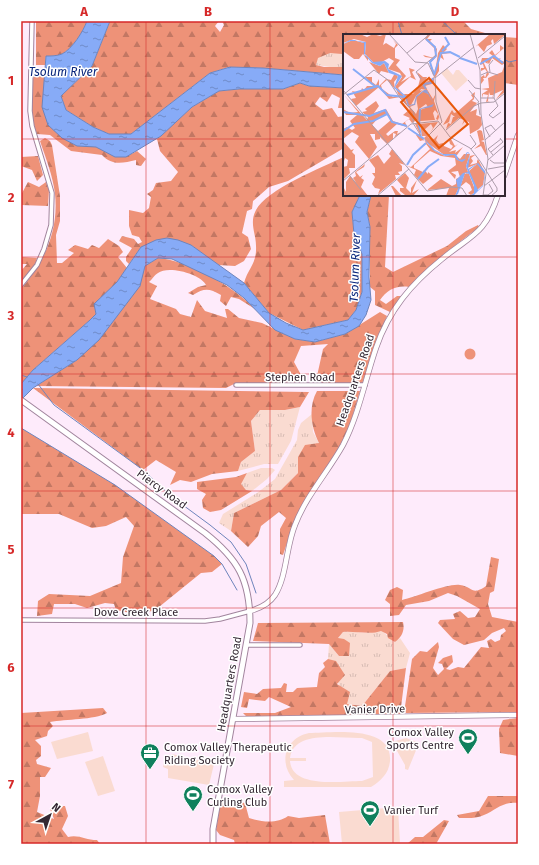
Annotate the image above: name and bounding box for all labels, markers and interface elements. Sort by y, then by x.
text: A [79,4,88,19]
text: B [204,4,212,19]
text: C [327,4,335,19]
text: D [451,4,460,19]
inset map [343,34,505,196]
water label: Tsolum River [29,65,98,79]
text: 1 [8,73,14,88]
text: 2 [8,190,15,205]
water label: Tsolum River [347,233,363,303]
text: 3 [7,308,15,323]
street label: Headquarters Road [334,332,377,428]
street label: Stephen Road [265,371,335,384]
text: 4 [7,425,15,440]
street label: Piercy Road [134,467,189,512]
text: 5 [8,542,15,557]
street label: Dove Creek Place [94,606,178,619]
street label: Headquarters Road [215,635,244,733]
text: 6 [7,660,15,675]
street label: Vanier Drive [345,702,405,717]
place label: Comox Valley Sports Centre [387,726,455,752]
sports icon: Comox Valley Sports Centre [457,727,479,755]
place label: Comox Valley Therapeutic Riding Society [164,741,292,767]
office icon: Comox Valley Therapeutic Riding Society [139,742,161,770]
text: 7 [8,777,14,792]
place label: Comox Valley Curling Club [207,783,273,809]
sports icon: Comox Valley Curling Club [182,784,204,812]
north arrow [30,795,70,835]
sports icon: Vanier Turf [359,799,381,827]
text: N [49,800,63,815]
place label: Vanier Turf [384,804,439,817]

